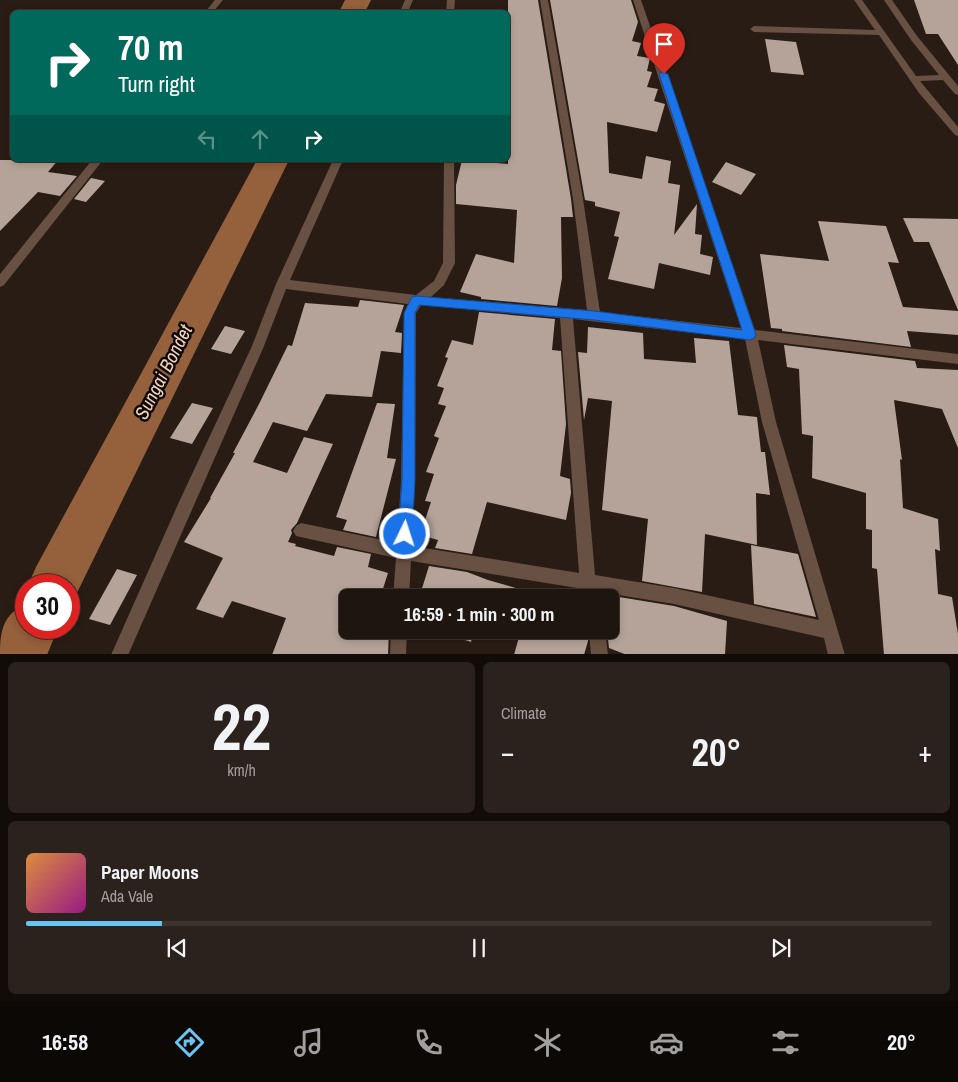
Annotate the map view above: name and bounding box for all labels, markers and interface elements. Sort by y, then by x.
pin [643,23,685,74]
text: 70 m [118,24,183,71]
icon: right [35,30,100,95]
icon: arrive [650,30,678,58]
text: Turn right [118,69,195,99]
icon: left [193,125,221,153]
icon: ahead [246,125,274,153]
icon: right [299,125,327,153]
water label: Sungai Bondet [128,320,198,424]
position arrow [378,507,430,559]
speed limit sign: 30 [15,574,80,639]
text: 16:59 · 1 min · 300 m [404,601,554,627]
text: 22 [212,683,271,770]
text: Climate [501,702,546,724]
text: 20° [692,727,741,778]
text: − [501,733,514,771]
text: + [919,733,932,771]
text: km/h [227,759,256,781]
text: Paper Moons [101,859,199,885]
text: Ada Vale [101,885,153,907]
icon: previous [163,934,191,962]
icon: pause [465,934,493,962]
icon: next [767,934,795,962]
icon: directions [172,1025,207,1060]
icon: music [291,1025,326,1060]
icon: phone [411,1025,446,1060]
icon: climate [530,1025,565,1060]
icon: car [649,1025,684,1060]
icon: filters [768,1025,803,1060]
text: 16:58 [42,1027,88,1057]
text: 20° [887,1027,916,1057]

